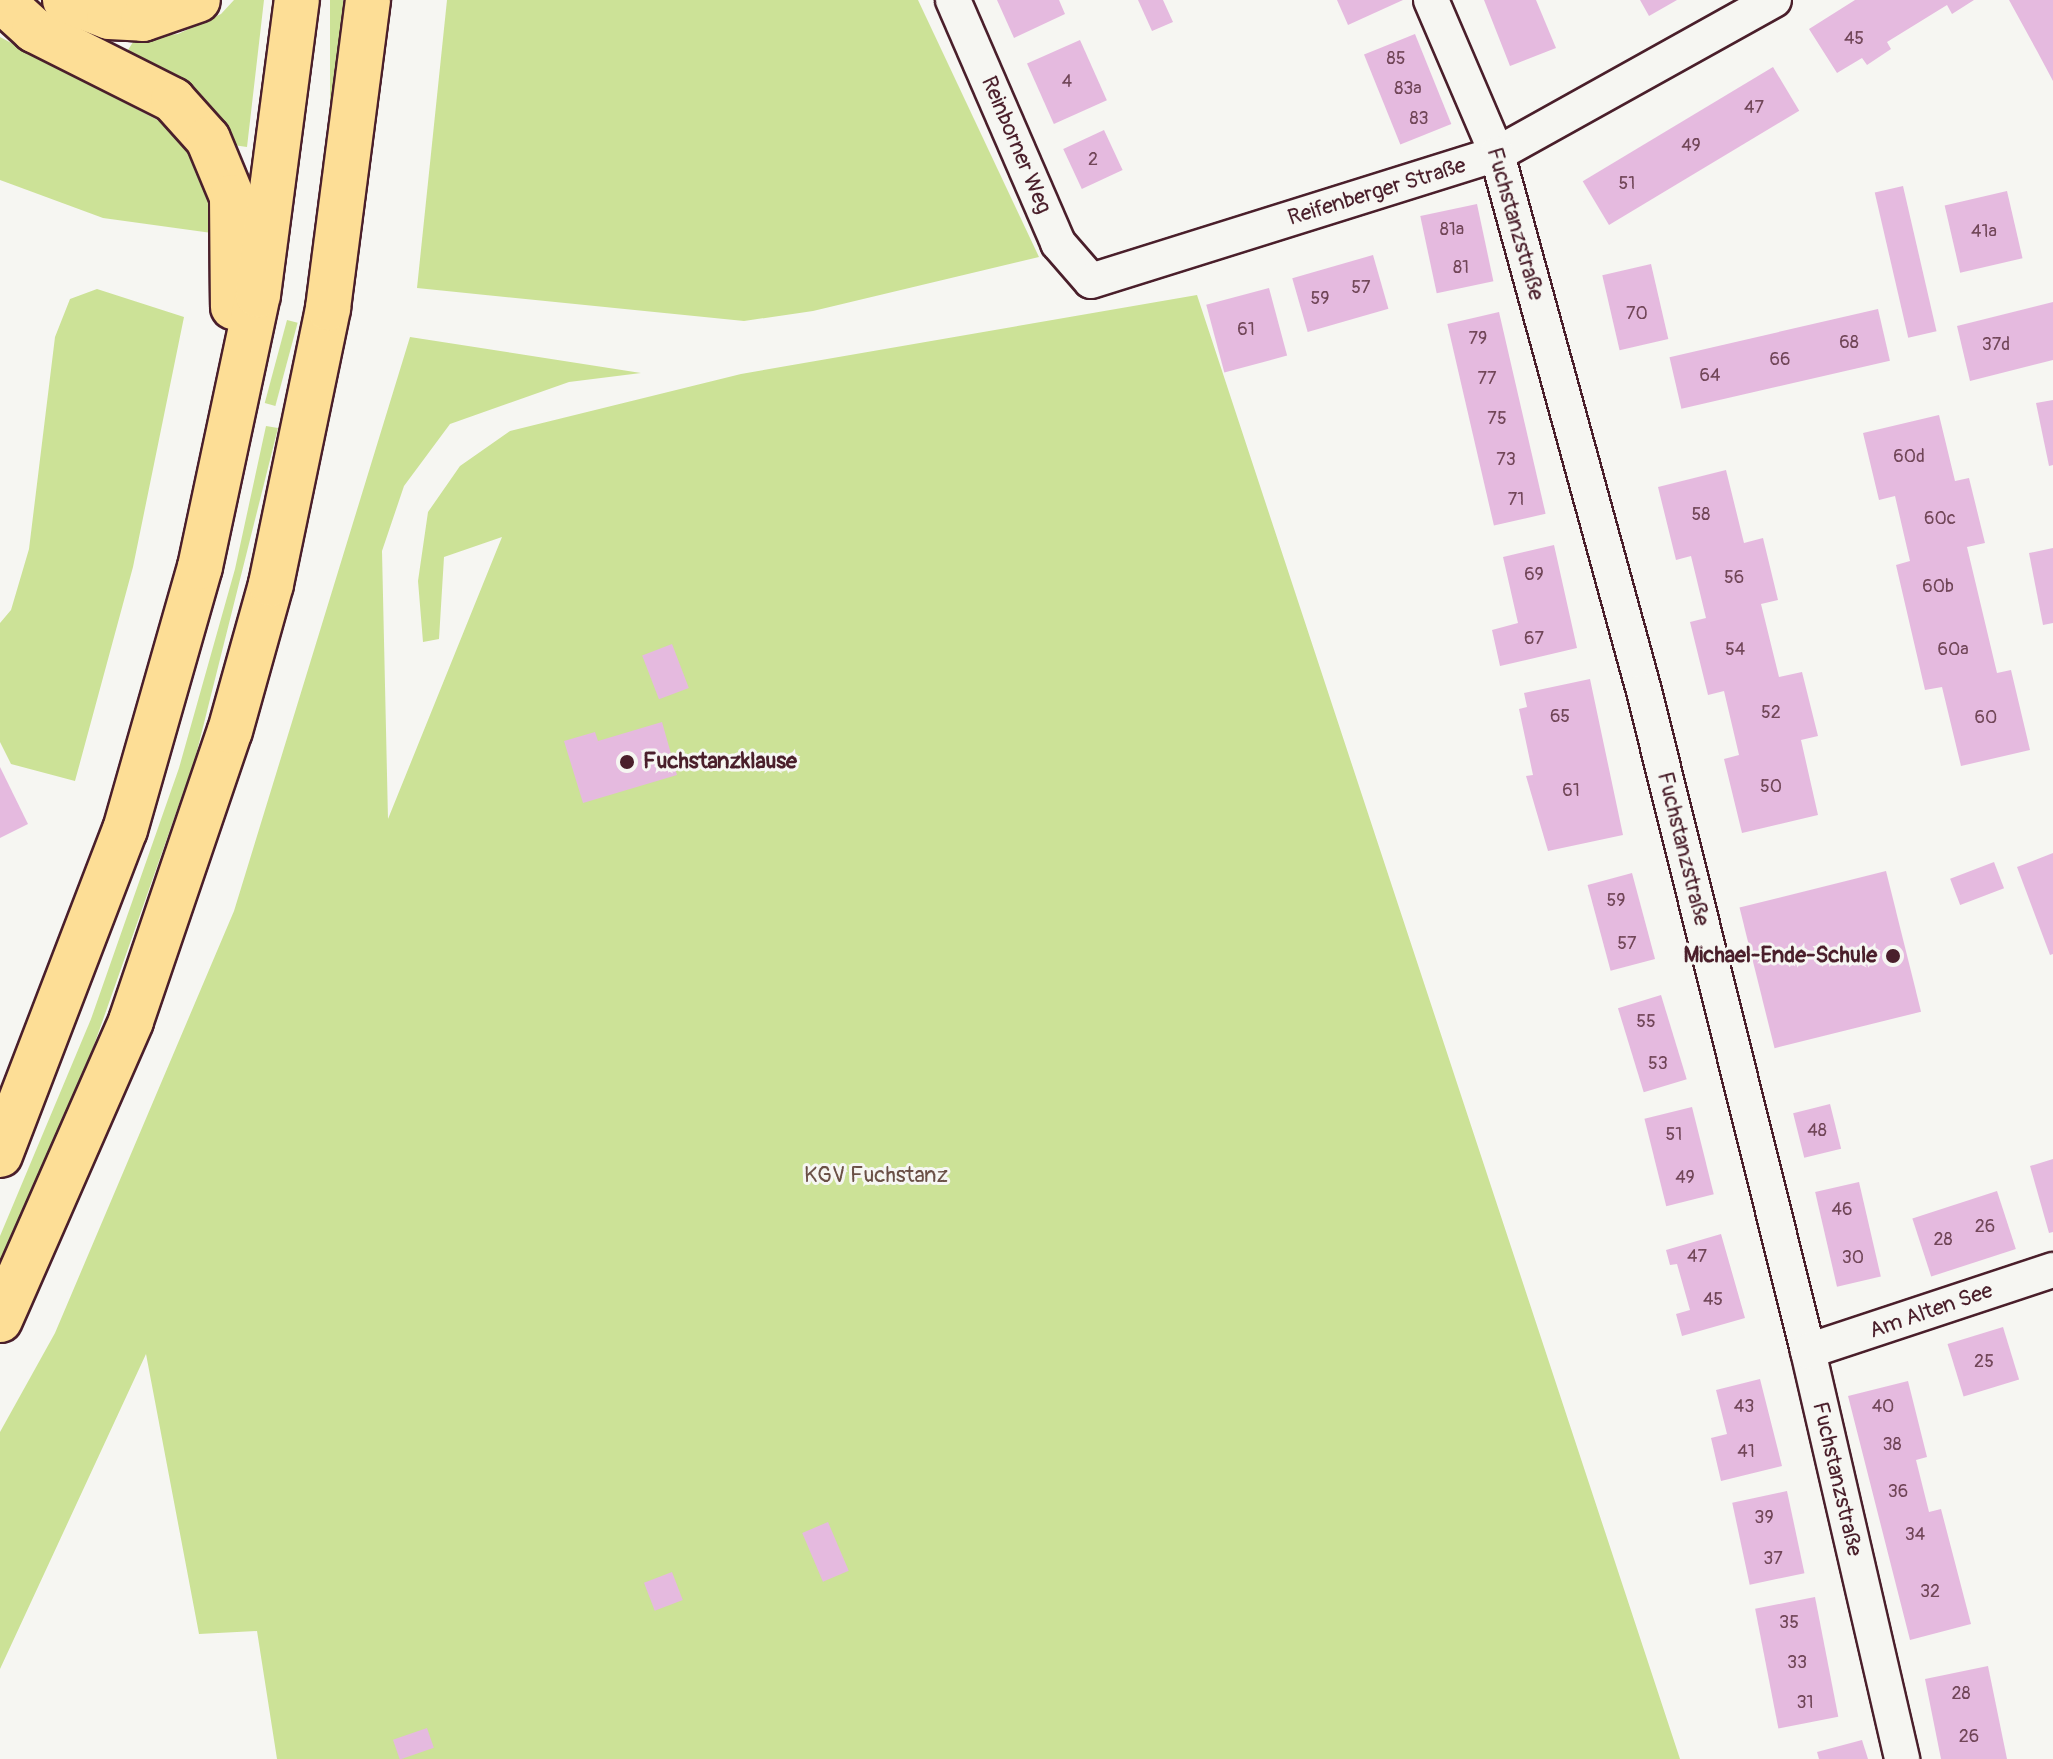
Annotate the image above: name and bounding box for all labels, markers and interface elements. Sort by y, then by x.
house number: 45 [1844,28,1864,50]
house number: 85 [1387,48,1405,70]
house number: 4 [1062,71,1072,93]
street label: Reinborner Weg [975,72,1057,218]
house number: 83a [1394,78,1422,100]
house number: 47 [1744,97,1764,119]
house number: 83 [1409,108,1429,130]
house number: 49 [1681,135,1701,157]
street label: Fuchstanzstraße [1481,145,1549,303]
house number: 2 [1088,149,1098,171]
street label: Reifenberger Straße [1285,152,1469,232]
house number: 51 [1619,173,1635,195]
house number: 81a [1440,219,1464,241]
house number: 41a [1971,221,1997,243]
house number: 81 [1453,257,1469,279]
house number: 57 [1351,277,1371,299]
house number: 59 [1310,288,1330,310]
house number: 70 [1626,303,1648,325]
house number: 61 [1237,319,1255,341]
house number: 79 [1469,328,1487,350]
house number: 68 [1839,332,1859,354]
house number: 37d [1982,334,2010,356]
house number: 66 [1770,349,1790,371]
house number: 64 [1700,365,1720,387]
house number: 77 [1477,368,1497,390]
house number: 75 [1487,408,1507,430]
house number: 60d [1893,446,1925,468]
house number: 73 [1496,449,1516,471]
house number: 71 [1508,489,1524,511]
house number: 58 [1692,504,1710,526]
house number: 60c [1924,508,1956,530]
house number: 69 [1524,564,1544,586]
house number: 56 [1724,567,1744,589]
house number: 60b [1922,576,1954,598]
house number: 67 [1524,628,1544,650]
house number: 54 [1725,639,1745,661]
house number: 60a [1937,639,1969,661]
house number: 52 [1761,702,1781,724]
house number: 65 [1550,706,1570,728]
house number: 60 [1975,707,1997,729]
place label: Fuchstanzklause [643,749,797,775]
marker: Fuchstanzklause [618,753,636,771]
street label: Fuchstanzstraße [1651,769,1715,929]
house number: 50 [1760,776,1782,798]
house number: 61 [1562,780,1580,802]
house number: 59 [1606,890,1626,912]
house number: 57 [1617,933,1637,955]
place label: Michael-Ende-Schule [1683,943,1877,969]
marker: Michael-Ende-Schule [1884,947,1902,965]
house number: 55 [1636,1011,1656,1033]
house number: 53 [1648,1053,1668,1075]
house number: 48 [1807,1120,1827,1142]
house number: 51 [1666,1124,1682,1146]
park label: KGV Fuchstanz [804,1163,948,1189]
house number: 49 [1675,1167,1695,1189]
house number: 46 [1832,1199,1852,1221]
house number: 26 [1975,1216,1995,1238]
house number: 28 [1933,1229,1953,1251]
house number: 47 [1687,1246,1707,1268]
house number: 30 [1842,1247,1864,1269]
street label: Am Alten See [1866,1278,1996,1344]
house number: 45 [1703,1289,1723,1311]
house number: 25 [1974,1351,1994,1373]
house number: 43 [1734,1396,1754,1418]
house number: 40 [1872,1396,1894,1418]
street label: Fuchstanzstraße [1806,1399,1868,1559]
house number: 38 [1882,1434,1902,1456]
house number: 41 [1737,1441,1755,1463]
house number: 36 [1888,1481,1908,1503]
house number: 39 [1754,1507,1774,1529]
house number: 34 [1905,1524,1925,1546]
house number: 37 [1763,1548,1783,1570]
house number: 32 [1920,1581,1940,1603]
house number: 35 [1779,1612,1799,1634]
house number: 33 [1787,1652,1807,1674]
house number: 28 [1951,1683,1971,1705]
house number: 31 [1796,1692,1814,1714]
house number: 26 [1959,1726,1979,1748]

